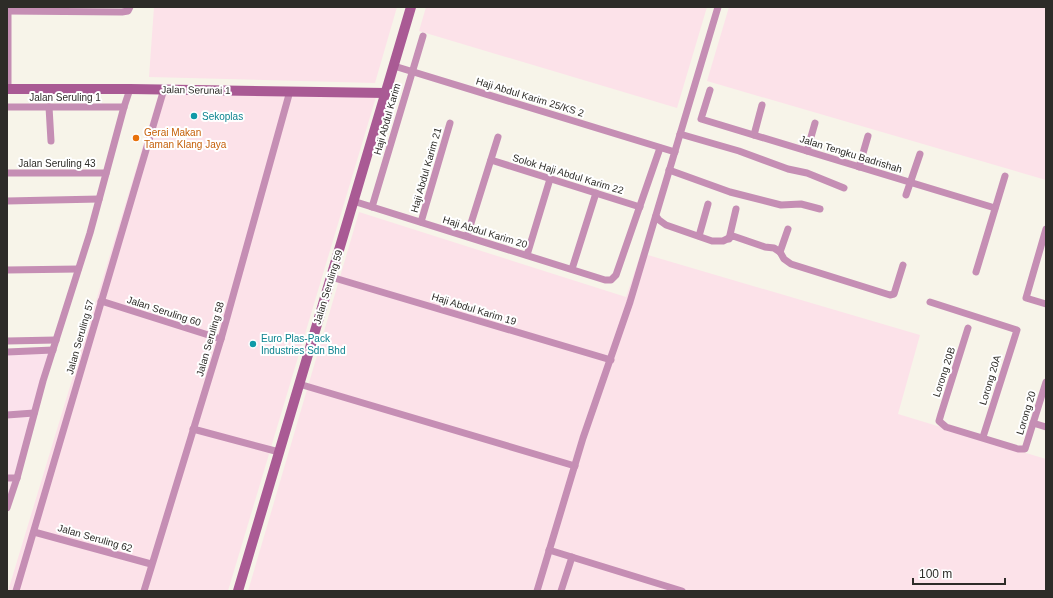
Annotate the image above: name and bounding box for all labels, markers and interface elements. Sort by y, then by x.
street label: Haji Abdul Karim 25/KS 2 [475,75,586,119]
street label: Haji Abdul Karim [372,82,402,156]
street label: Jalan Serunai 1 [161,84,231,96]
street label: Jalan Seruling 1 [29,92,101,103]
marker: Sekoplas [189,111,199,121]
place label: Sekoplas [202,111,243,122]
street label: Haji Abdul Karim 21 [409,126,444,214]
place label: Gerai Makan Taman Klang Jaya [144,127,227,150]
marker: Gerai Makan Taman Klang Jaya [131,133,141,143]
street label: Jalan Tengku Badrishah [798,133,904,175]
street label: Solok Haji Abdul Karim 22 [511,152,625,196]
street label: Jalan Seruling 43 [18,158,96,169]
street label: Haji Abdul Karim 20 [441,214,529,250]
street label: Jalan Seruling 59 [311,248,345,326]
street label: Haji Abdul Karim 19 [430,291,518,327]
street label: Jalan Seruling 60 [126,294,203,328]
street label: Jalan Seruling 57 [64,298,96,376]
street label: Jalan Seruling 58 [194,300,226,378]
place label: Euro Plas-Pack Industries Sdn Bhd [261,333,346,356]
marker: Euro Plas-Pack Industries Sdn Bhd [248,339,258,349]
street label: Lorong 20B [931,345,957,398]
street label: Lorong 20A [977,353,1003,406]
street label: Lorong 20 [1014,389,1038,436]
street label: Jalan Seruling 62 [56,522,134,554]
scale bar [913,560,1005,586]
text: 100 m [919,567,952,581]

